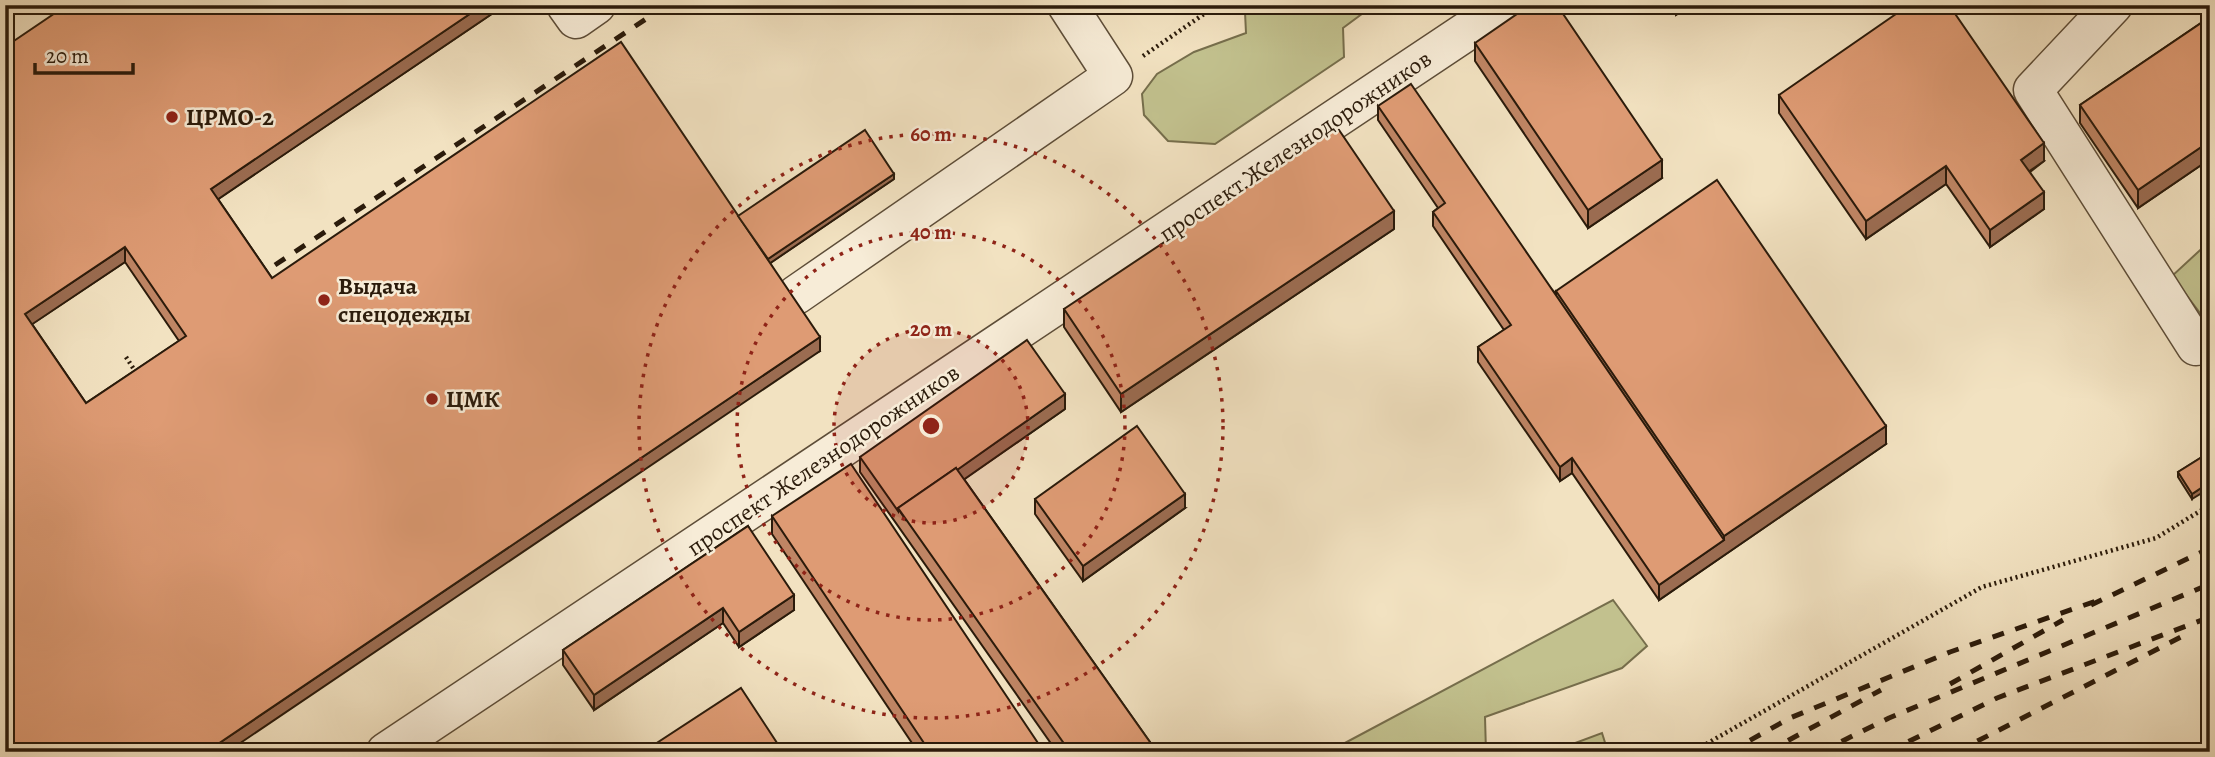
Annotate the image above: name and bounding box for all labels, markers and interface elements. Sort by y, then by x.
scale bar [35,32,133,76]
text: 20 m [46,42,89,70]
street label: проспект Железнодорожников [1152,43,1438,249]
place label: ЦРМО-2 [186,101,274,133]
marker: ЦРМО-2 [164,109,180,125]
text: 60 m [910,120,952,148]
text: 40 m [910,218,952,246]
place label: Выдача спецодежды [338,270,470,330]
marker: Выдача спецодежды [316,292,332,308]
text: 20 m [910,315,952,343]
street label: проспект Железнодорожников [680,357,966,563]
place label: ЦМК [446,383,500,415]
marker: ЦМК [424,391,440,407]
centre of rings [919,414,943,438]

